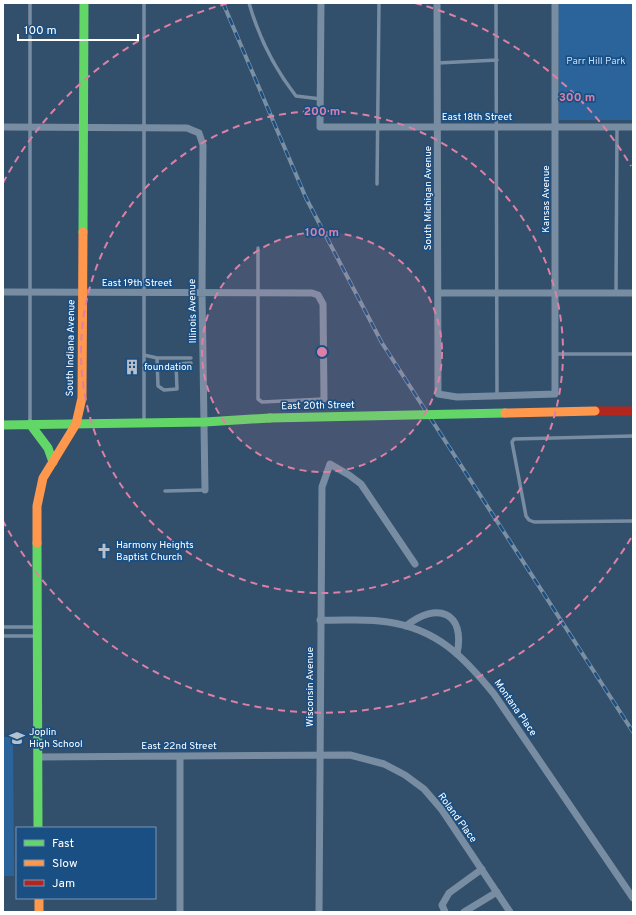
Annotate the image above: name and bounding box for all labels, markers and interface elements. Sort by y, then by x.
scale bar [18,16,138,42]
text: 100 m [24,23,57,39]
park label: Parr Hill Park [566,55,626,68]
text: 300 m [559,90,595,106]
text: 200 m [304,104,340,120]
street label: East 18th Street [442,111,513,124]
street label: South Michigan Avenue [422,146,435,250]
street label: Kansas Avenue [540,165,553,233]
text: 100 m [305,225,339,241]
street label: East 19th Street [102,277,173,290]
street label: Illinois Avenue [186,279,200,343]
street label: South Indiana Avenue [64,299,78,397]
centre of rings [315,345,329,359]
building icon: foundation [123,358,141,376]
place label: foundation [144,361,192,374]
street label: East 20th Street [281,399,355,413]
place label: Harmony Heights Baptist Church [116,539,194,564]
church icon: Harmony Heights Baptist Church [95,542,113,560]
street label: Wisconsin Avenue [304,647,317,727]
street label: Montana Place [491,677,539,739]
place label: Joplin High School [29,726,83,751]
school or university icon: Joplin High School [8,729,26,747]
street label: East 22nd Street [141,740,217,753]
street label: Roland Place [435,790,479,846]
legend [16,827,156,899]
text: Fast [52,836,74,852]
text: Slow [52,856,78,872]
text: Jam [52,876,75,892]

